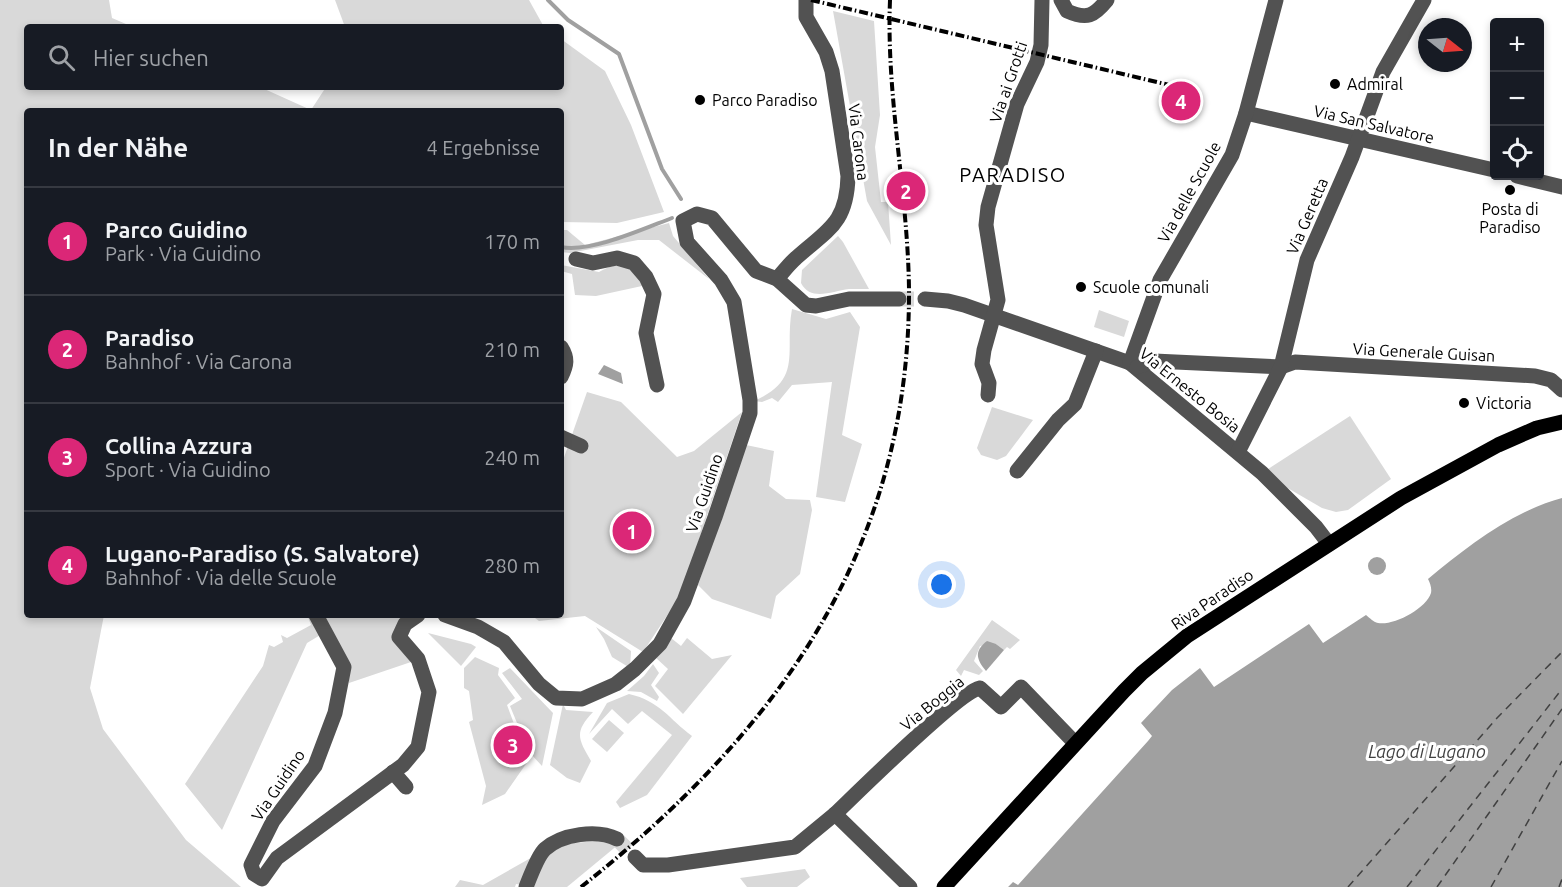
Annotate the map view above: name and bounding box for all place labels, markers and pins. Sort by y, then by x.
place label: Admiral [1347,75,1403,93]
marker: Admiral [1328,77,1342,91]
pin: 4 [1162,78,1200,124]
place label: Parco Paradiso [712,91,818,109]
marker: Parco Paradiso [693,93,707,107]
pin: 2 [886,168,926,213]
marker: Posta di Paradiso [1503,183,1517,197]
place label: Posta di Paradiso [1479,200,1541,236]
place label: Scuole comunali [1093,278,1209,296]
marker: Scuole comunali [1074,280,1088,294]
place label: Victoria [1476,394,1532,412]
marker: Victoria [1457,396,1471,410]
pin: 1 [612,508,652,554]
pin: 3 [494,722,532,768]

